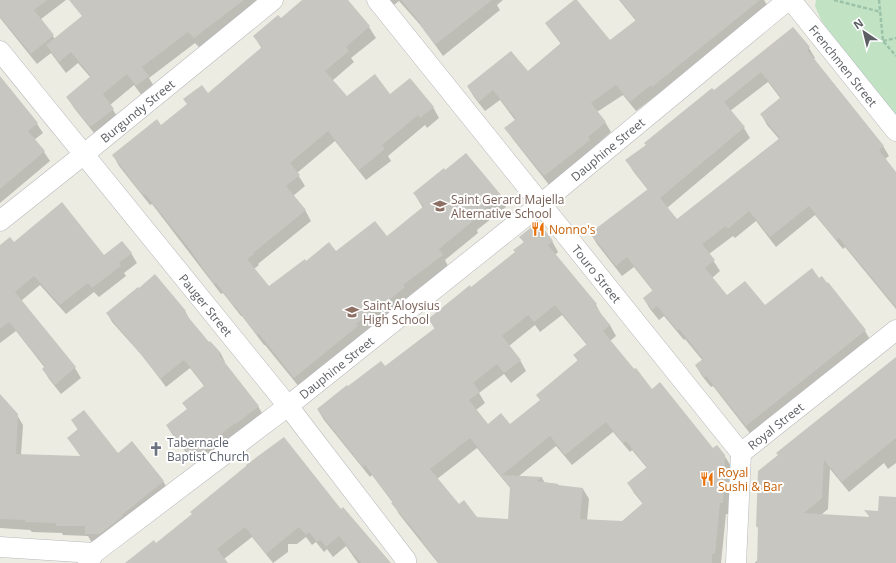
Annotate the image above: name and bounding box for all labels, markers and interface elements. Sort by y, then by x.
north arrow [844,12,884,52]
text: N [850,15,866,32]
street label: Frenchmen Street [806,21,882,110]
street label: Burgundy Street [96,75,178,146]
street label: Dauphine Street [567,113,648,185]
place label: Saint Gerard Majella Alternative School [451,191,564,222]
school or university icon: Saint Gerard Majella Alternative School [432,198,448,214]
restaurant icon: Nonno's [530,221,546,237]
place label: Nonno's [549,221,596,238]
street label: Touro Street [568,241,625,306]
street label: Pauger Street [175,270,237,340]
place label: Saint Aloysius High School [363,297,440,328]
school or university icon: Saint Aloysius High School [344,304,360,320]
street label: Dauphine Street [295,332,377,402]
street label: Royal Street [744,398,807,453]
place label: Tabernacle Baptist Church [167,434,249,465]
church icon: Tabernacle Baptist Church [148,441,164,457]
place label: Royal Sushi & Bar [718,464,782,495]
restaurant icon: Royal Sushi & Bar [699,471,715,487]

